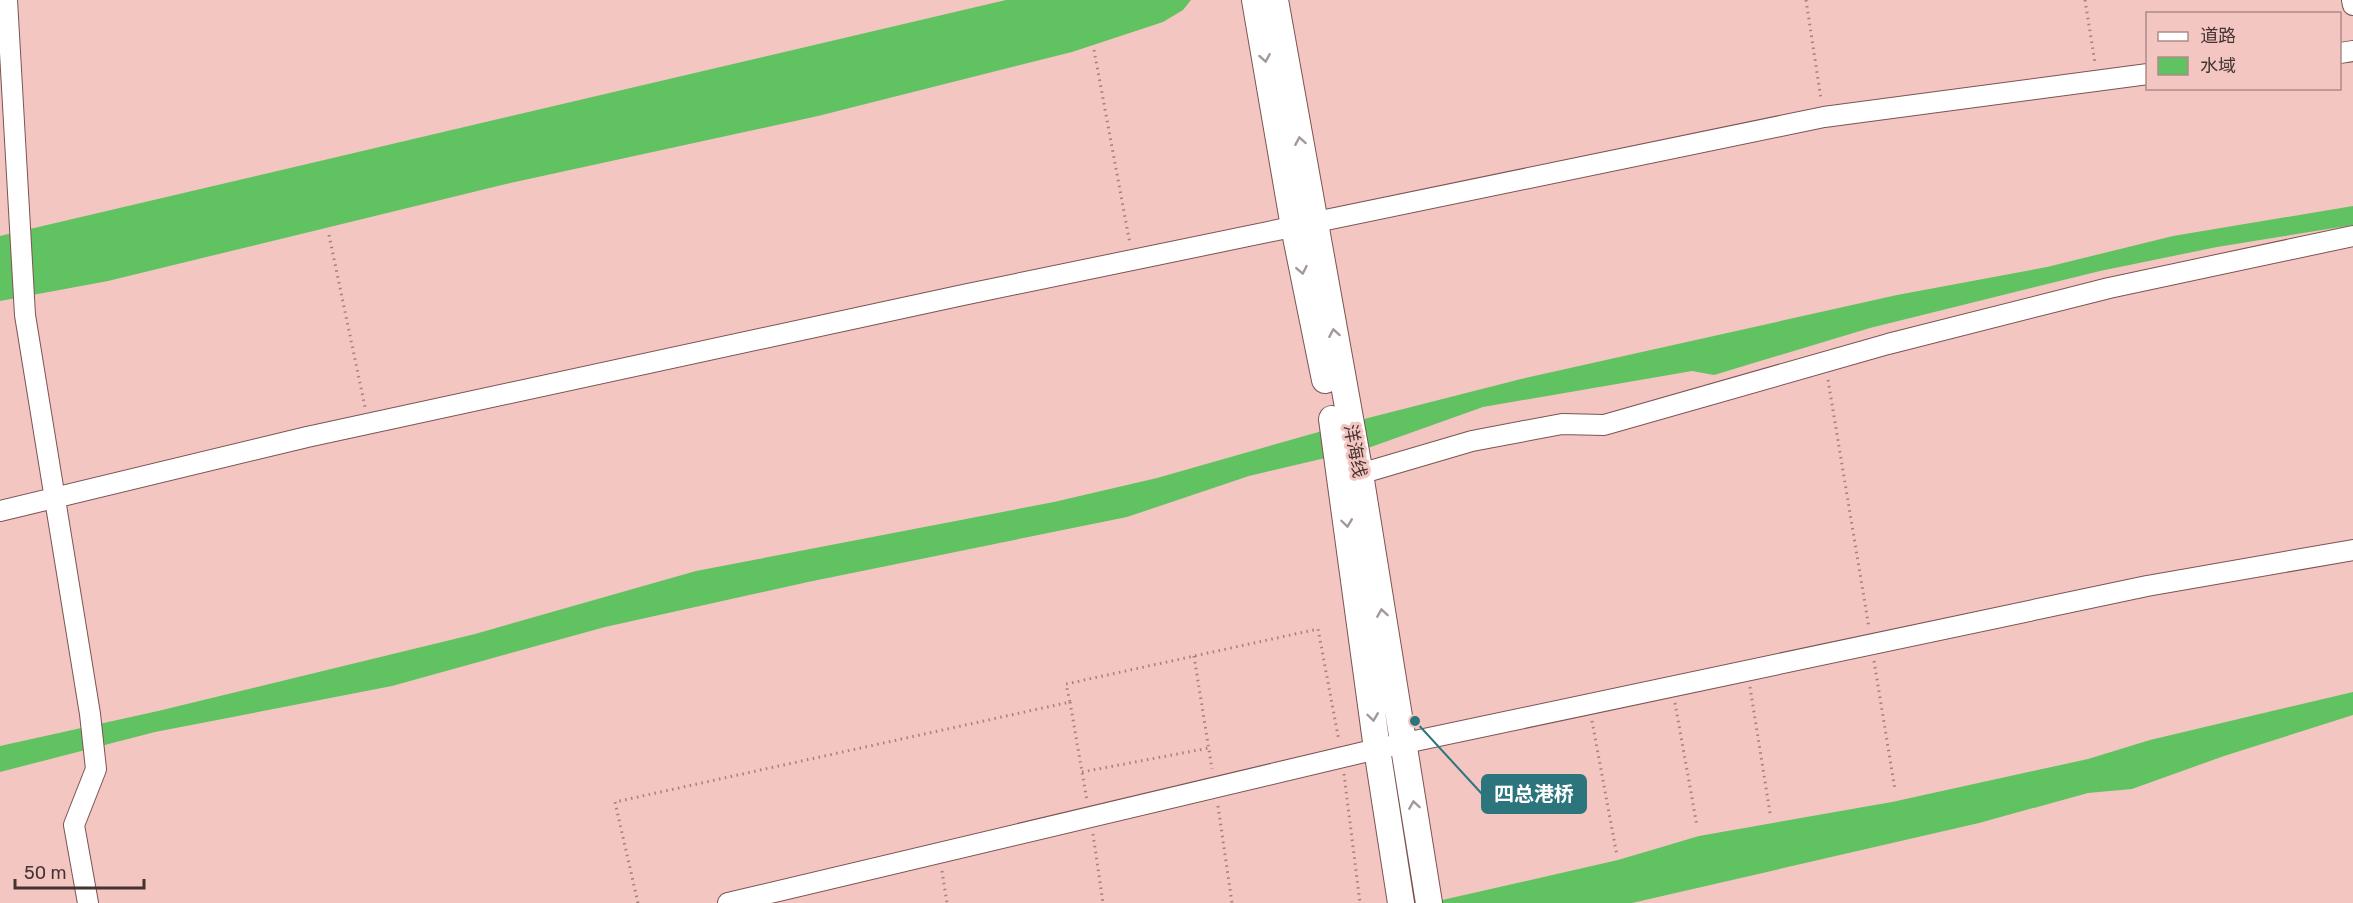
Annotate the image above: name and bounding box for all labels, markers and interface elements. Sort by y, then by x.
legend [2146,12,2341,90]
text: 道路 [2200,25,2236,47]
one-way arrow [1258,53,1270,62]
text: 水域 [2200,55,2236,77]
one-way arrow [1294,137,1307,147]
one-way arrow [1295,265,1308,275]
one-way arrow [1328,329,1340,338]
street label: 洋海线 [1339,422,1371,480]
one-way arrow [1340,519,1352,528]
one-way arrow [1377,608,1389,618]
one-way arrow [1366,712,1378,721]
callout: 四总港桥 [1482,775,1586,813]
text: 四总港桥 [1494,782,1574,806]
one-way arrow [1408,801,1420,810]
scale bar [15,852,144,890]
text: 50 m [24,862,67,884]

